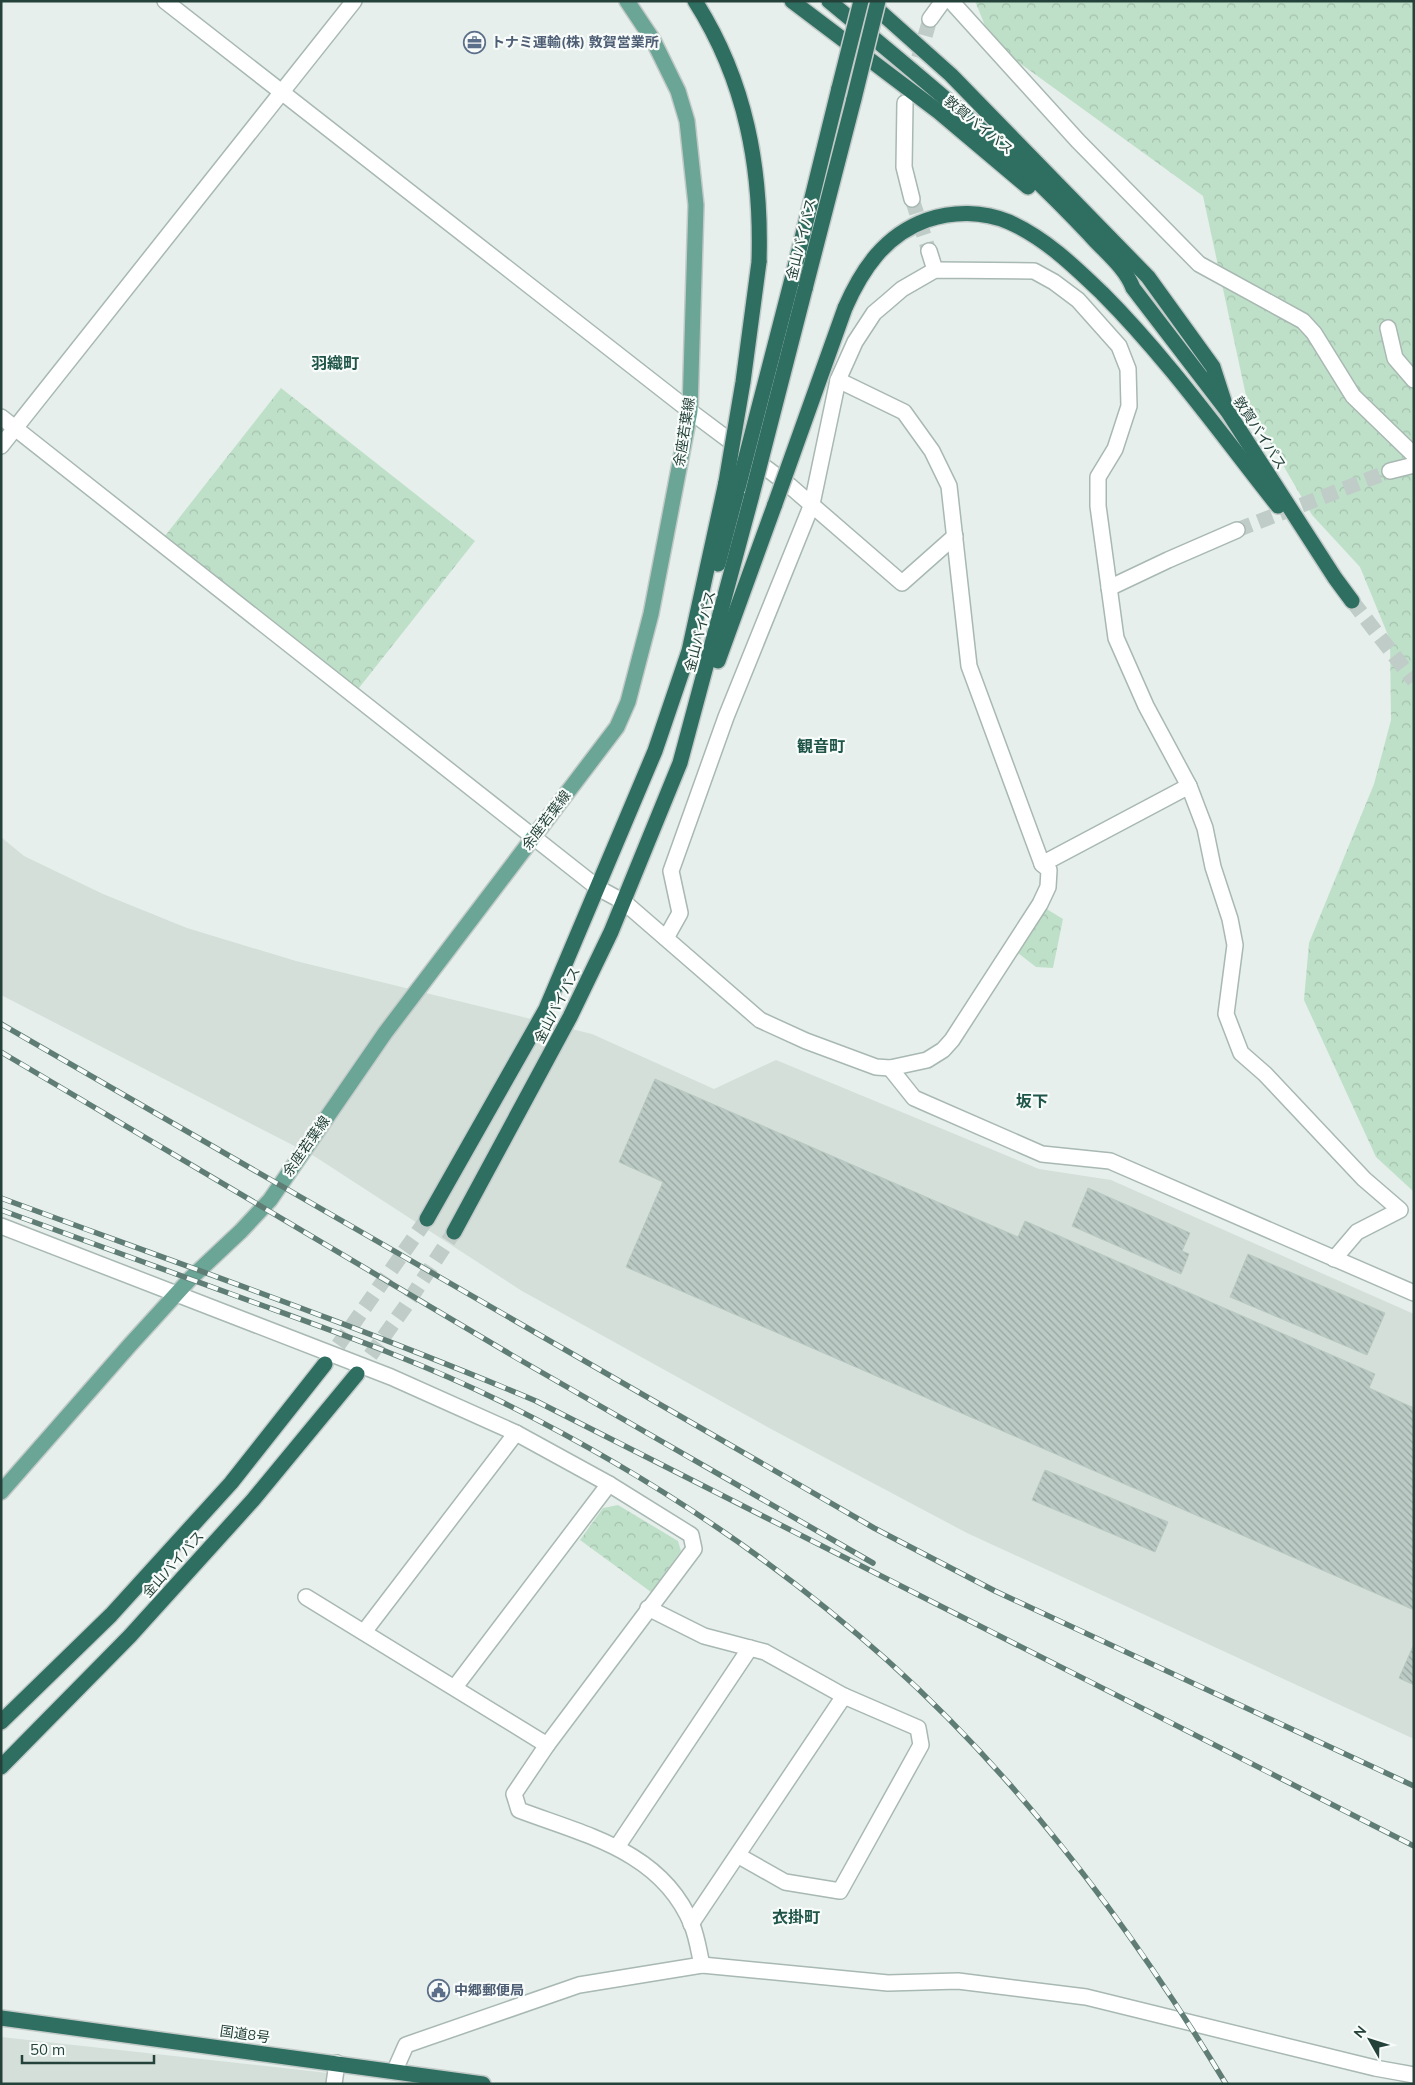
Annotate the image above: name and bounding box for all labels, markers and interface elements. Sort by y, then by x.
office icon: トナミ運輸(株) 敦賀営業所 [463,30,487,54]
place label: トナミ運輸(株) 敦賀営業所 [491,33,659,51]
street label: 敦賀バイパス [941,92,1017,158]
street label: 金山バイパス [782,196,820,282]
district label: 羽織町 [311,353,359,373]
street label: 敦賀バイパス [1230,393,1290,473]
street label: 余座若葉線 [670,396,698,468]
street label: 金山バイパス [680,588,720,674]
district label: 観音町 [797,736,845,756]
street label: 余座若葉線 [518,787,574,853]
street label: 金山バイパス [530,964,584,1046]
district label: 坂下 [1016,1091,1048,1111]
street label: 余座若葉線 [279,1112,333,1180]
street label: 金山バイパス [138,1527,208,1601]
district label: 衣掛町 [772,1907,820,1927]
public building icon: 中郷郵便局 [426,1978,450,2002]
place label: 中郷郵便局 [454,1981,524,1999]
north arrow [1345,2015,1395,2065]
street label: 国道8号 [219,2022,271,2046]
text: N [1350,2022,1370,2042]
scale bar [22,2032,155,2064]
text: 50 m [30,2040,65,2059]

